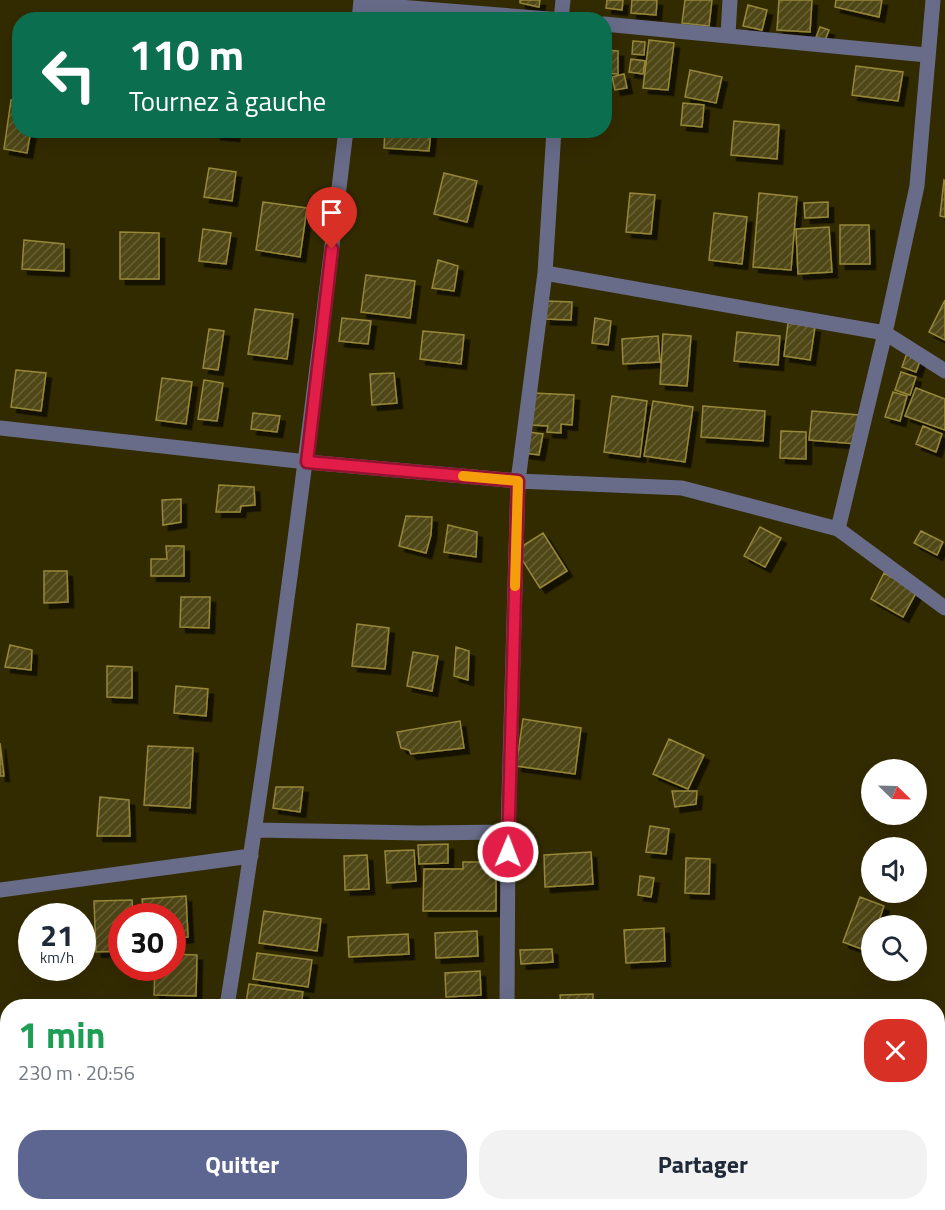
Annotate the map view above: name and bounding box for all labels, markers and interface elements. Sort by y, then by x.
text: 110 m [129,22,244,86]
icon: left [30,36,108,114]
text: Tournez à gauche [129,80,326,121]
pin [306,187,357,249]
icon: arrive [315,196,348,229]
north arrow [861,759,927,825]
map controls [861,759,927,981]
position arrow [476,820,540,884]
button: sound [861,837,927,903]
speed limit sign: 30 [108,903,186,981]
text: 21 [40,912,74,958]
button: search [861,915,927,981]
text: km/h [40,946,74,969]
text: 1 min [18,1007,105,1062]
button: close [864,1019,927,1082]
text: 230 m · 20:56 [18,1057,135,1088]
button: Quitter [18,1130,467,1199]
button: Partager [479,1130,927,1199]

